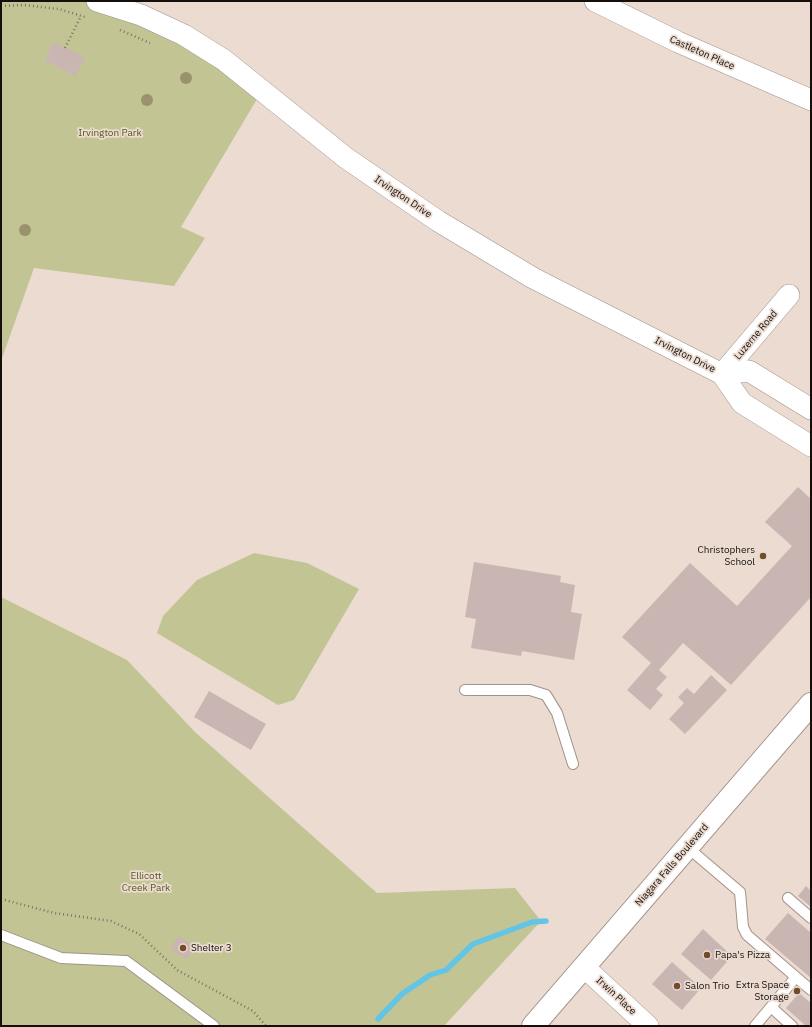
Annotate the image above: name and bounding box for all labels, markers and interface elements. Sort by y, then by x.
street label: Castleton Place [668,33,736,73]
park label: Irvington Park [78,127,142,139]
street label: Irvington Drive [372,173,434,221]
street label: Luzerne Road [732,308,780,362]
street label: Irvington Drive [653,335,717,375]
place label: Christophers School [698,544,755,568]
marker: Christophers School [758,551,768,561]
street label: Niagara Falls Boulevard [633,821,711,909]
park label: Ellicott Creek Park [122,870,170,894]
place label: Shelter 3 [191,942,232,954]
marker: Shelter 3 [178,943,188,953]
place label: Papa's Pizza [715,949,770,961]
marker: Papa's Pizza [702,950,712,960]
street label: Irwin Place [593,974,639,1018]
place label: Extra Space Storage [736,979,789,1002]
place label: Salon Trio [685,980,730,992]
marker: Salon Trio [672,981,682,991]
marker: Extra Space Storage [792,986,802,996]

